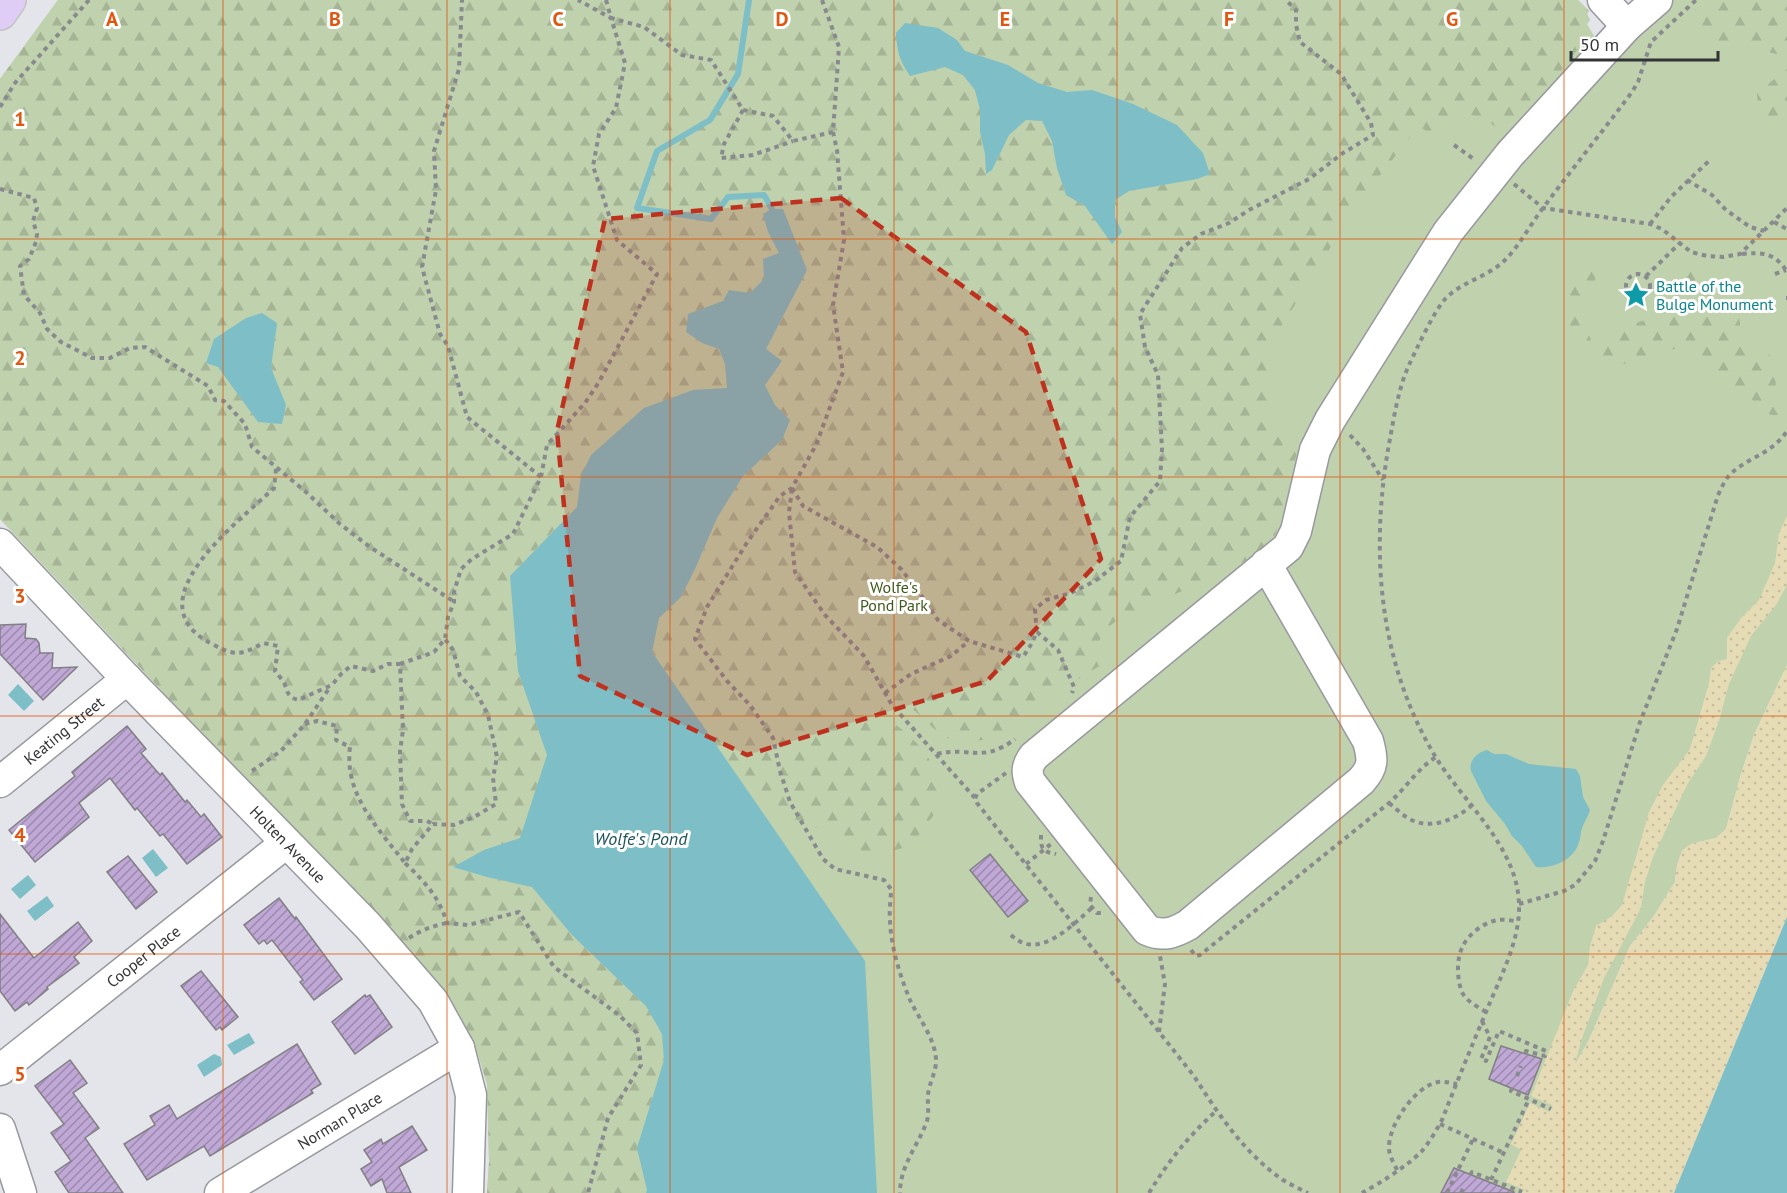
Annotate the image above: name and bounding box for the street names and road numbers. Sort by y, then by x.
street label: Keating Street [20,692,108,769]
street label: Holten Avenue [246,801,330,887]
street label: Cooper Place [102,921,184,992]
street label: Norman Place [294,1087,386,1154]

